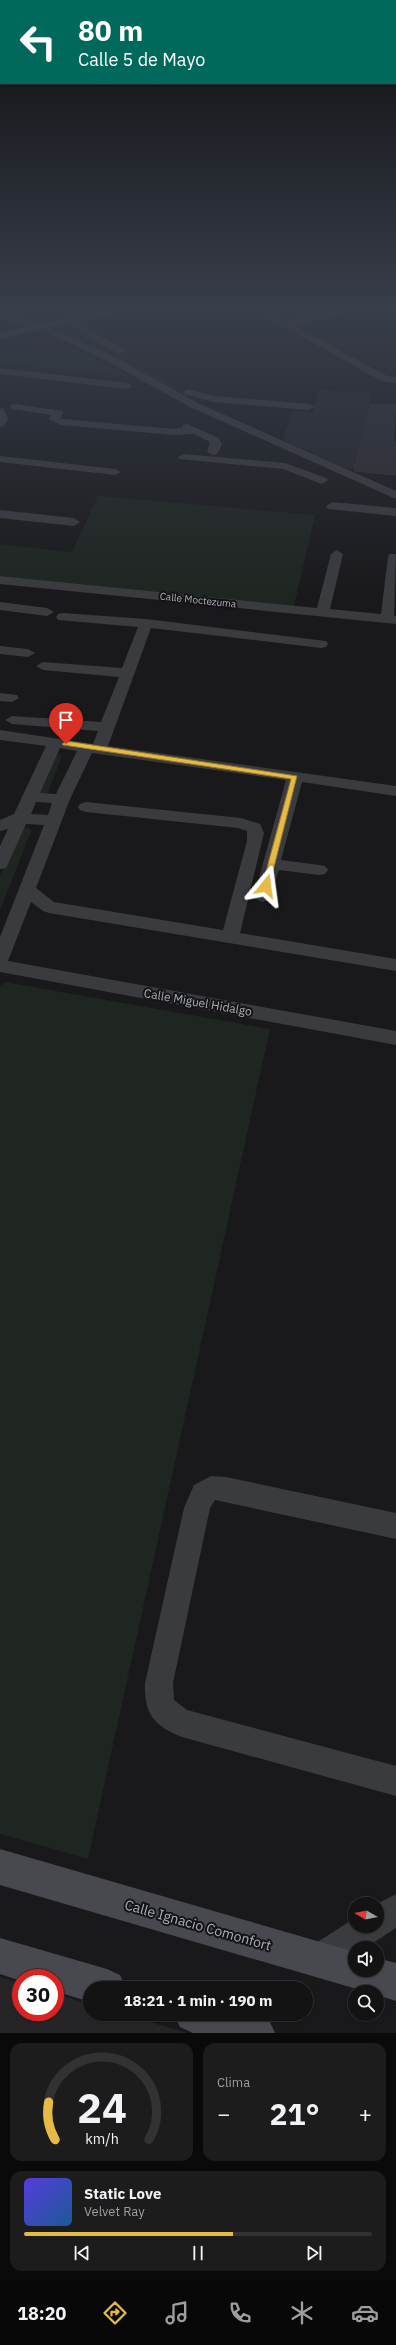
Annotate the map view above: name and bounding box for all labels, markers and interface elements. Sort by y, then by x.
text: 80 m [78,12,143,49]
icon: left [12,16,64,68]
text: Calle 5 de Mayo [78,48,205,71]
street label: Calle Moctezuma [159,590,238,611]
pin [49,703,83,744]
icon: arrive [55,709,77,731]
position arrow [245,865,287,907]
street label: Calle Miguel Hidalgo [143,985,253,1019]
street label: Calle Ignacio Comonfort [123,1895,274,1955]
north arrow [348,1897,384,1933]
map controls [348,1897,384,2021]
button: sound [348,1941,384,1977]
speed limit sign: 30 [12,1969,64,2021]
button: search [348,1985,384,2021]
text: 18:21 · 1 min · 190 m [124,1991,272,2010]
text: Clima [217,2074,250,2091]
text: 24 [77,2080,126,2134]
text: 21° [269,2094,320,2133]
text: − [217,2099,230,2128]
text: + [359,2099,372,2128]
text: km/h [85,2129,118,2148]
text: Static Love [84,2184,161,2203]
text: Velvet Ray [84,2203,145,2220]
icon: previous [71,2242,93,2264]
icon: pause [187,2242,209,2264]
icon: next [303,2242,325,2264]
icon: directions [101,2299,129,2327]
icon: music [163,2299,191,2327]
icon: phone [226,2299,254,2327]
icon: climate [288,2299,316,2327]
icon: car [351,2299,379,2327]
text: 18:20 [17,2302,66,2325]

